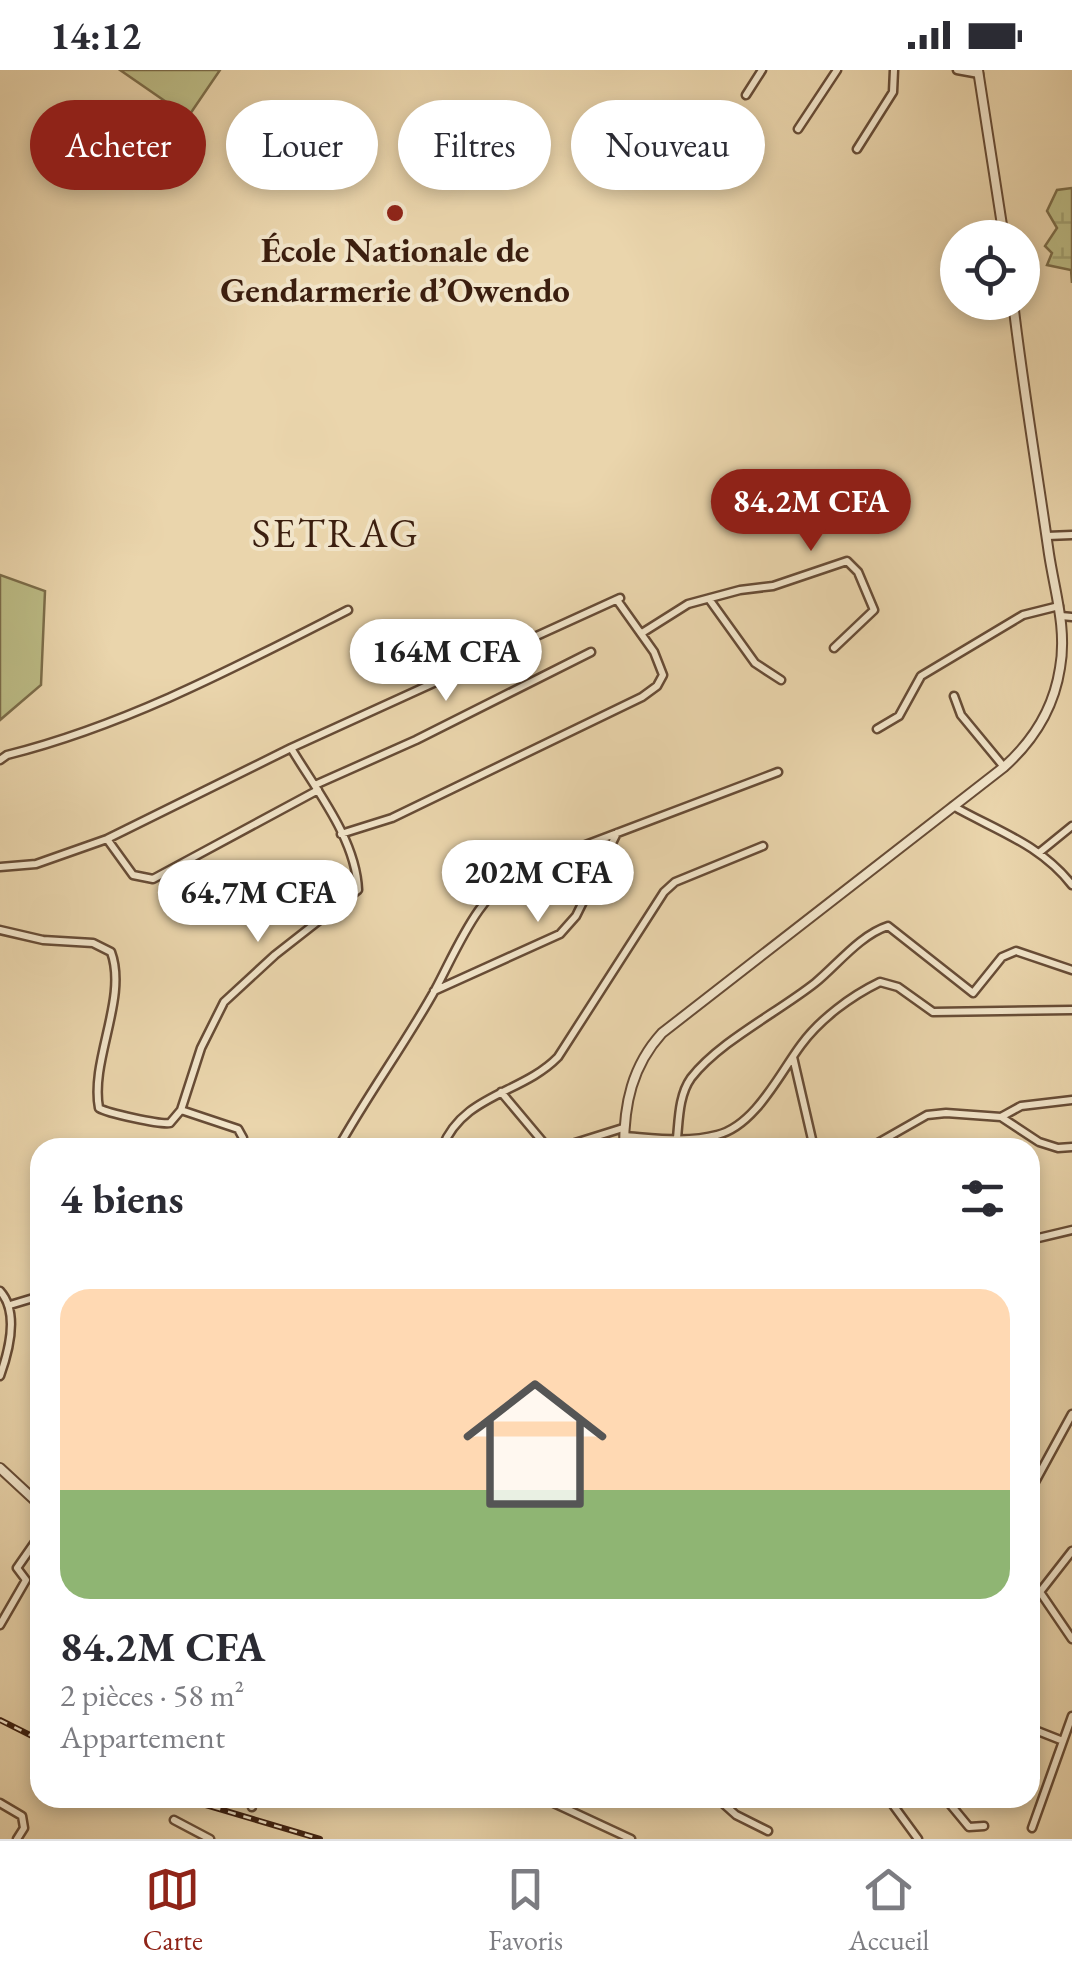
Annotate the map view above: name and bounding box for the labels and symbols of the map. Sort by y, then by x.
marker: École Nationale de Gendarmerie d’Owendo [384,202,406,224]
place label: École Nationale de Gendarmerie d’Owendo [220,227,570,312]
pin: 84.2M CFA [697,469,925,554]
district label: SETRAG [252,507,420,559]
pin: 164M CFA [343,619,549,704]
pin: 202M CFA [435,840,641,925]
pin: 64.7M CFA [144,860,372,945]

